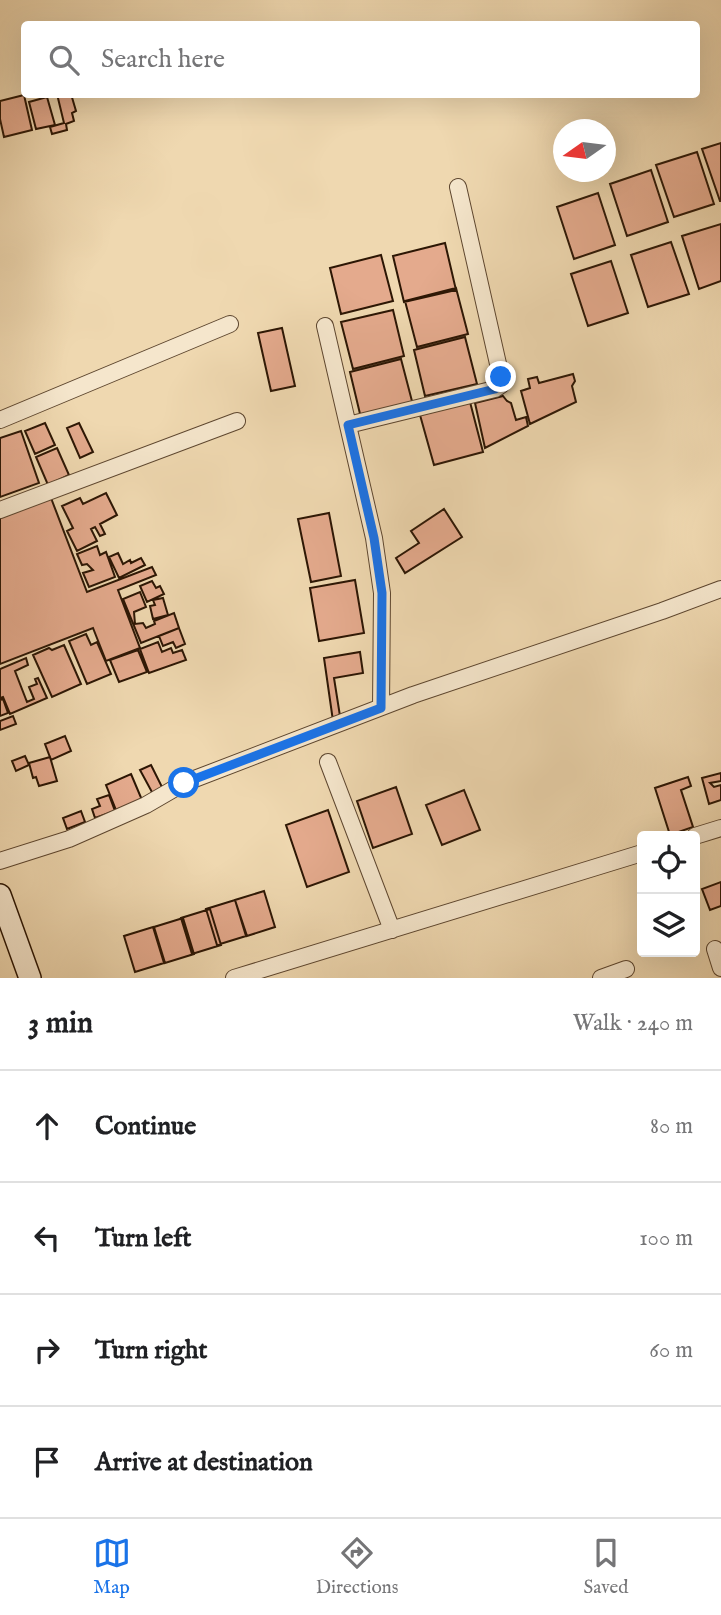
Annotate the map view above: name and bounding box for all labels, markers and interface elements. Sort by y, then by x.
search box [21,21,700,98]
icon: search [45,41,83,79]
text: Search here [101,43,225,76]
north arrow [553,119,616,182]
route end [485,361,516,392]
route start [168,767,199,798]
map controls [637,831,700,957]
button: locate [637,831,700,894]
button: layers [637,894,700,957]
text: 3 min [28,1005,93,1043]
text: Walk · 240 m [573,1009,693,1038]
icon: ahead [28,1107,66,1145]
text: Continue [95,1110,196,1143]
text: 80 m [650,1112,693,1141]
icon: left [28,1219,66,1257]
text: Turn left [95,1222,192,1255]
text: 100 m [639,1224,693,1253]
icon: right [28,1331,66,1369]
text: Turn right [95,1334,208,1367]
text: 60 m [649,1336,693,1365]
icon: arrive [28,1443,66,1481]
text: Arrive at destination [95,1446,313,1479]
tab: Map [93,1534,131,1600]
tab: Directions [316,1534,398,1600]
tab: Saved [583,1534,628,1600]

